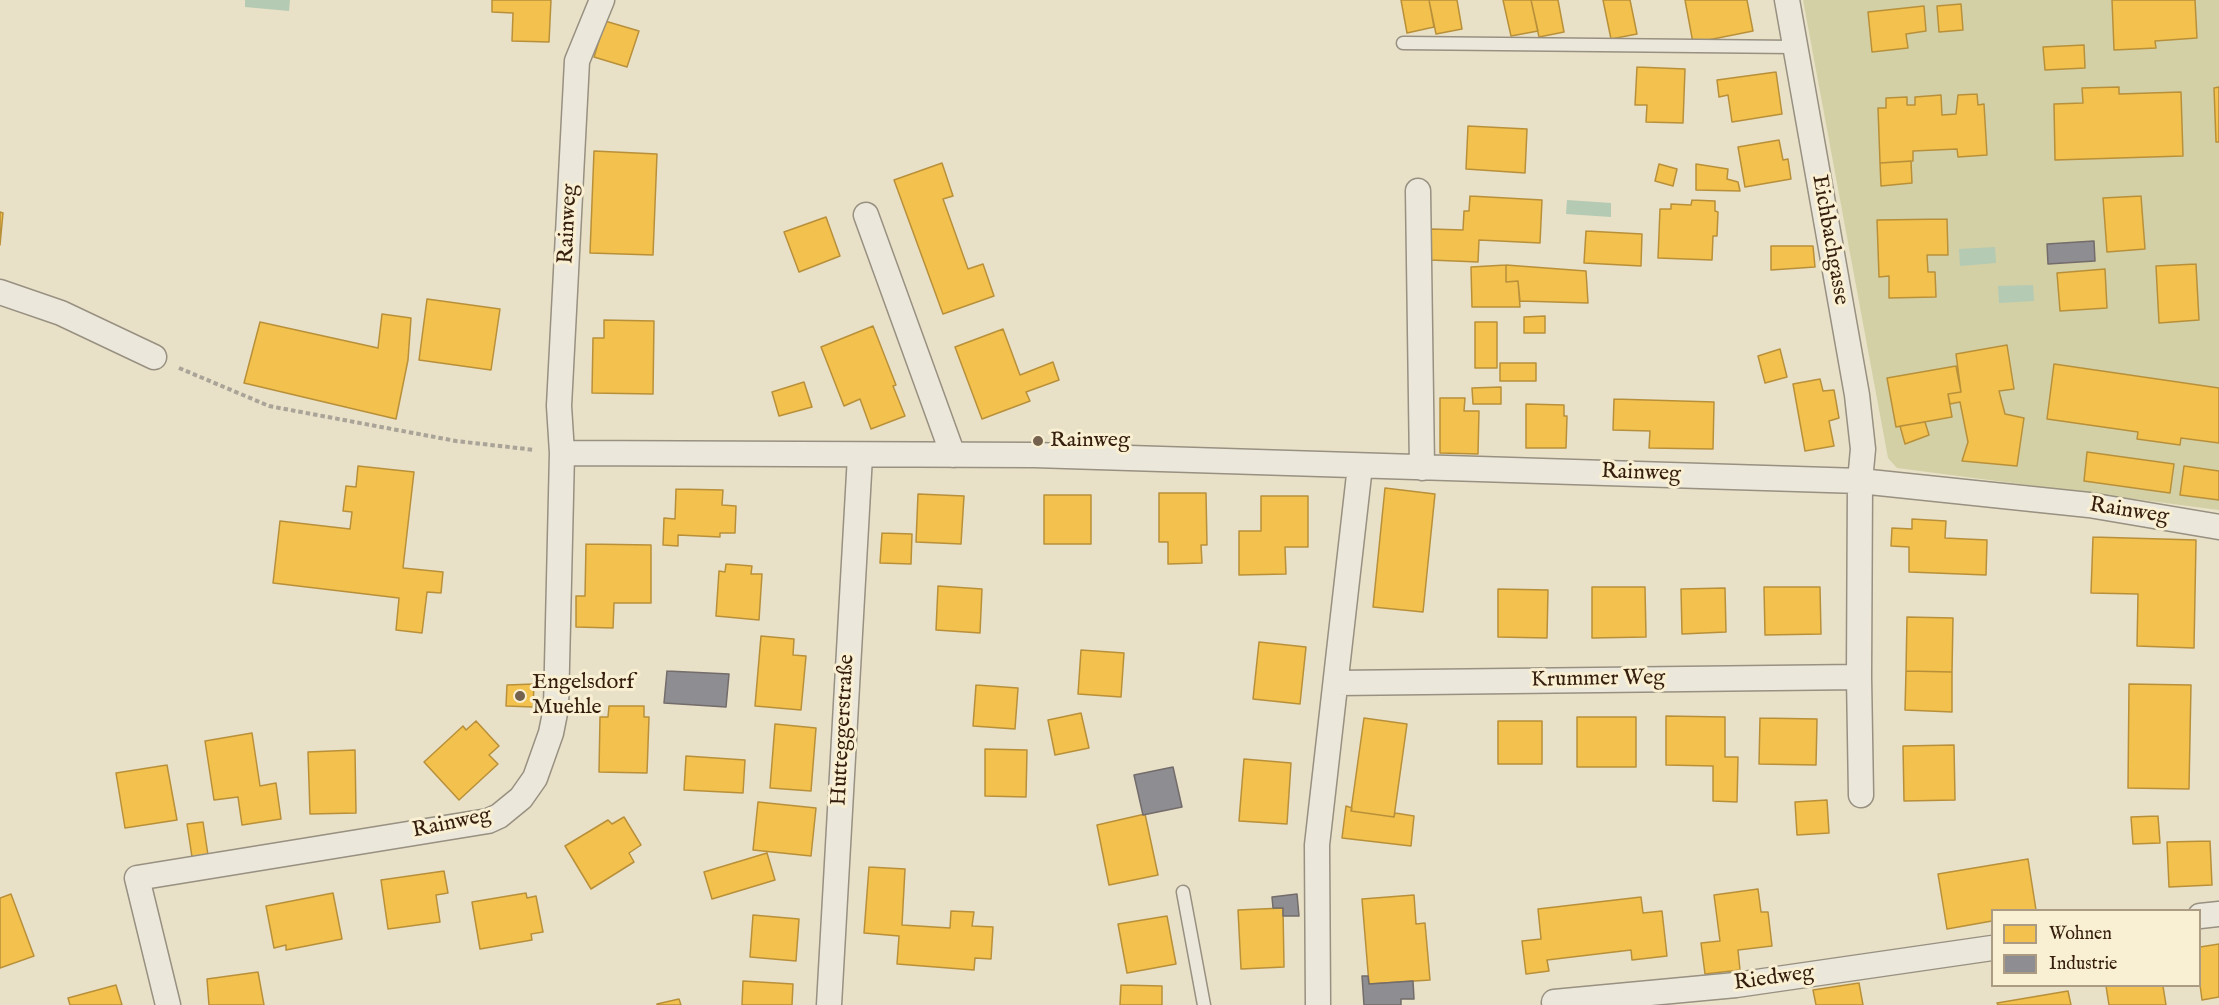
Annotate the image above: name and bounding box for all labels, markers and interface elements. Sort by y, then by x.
street label: Eichbachgasse [1805,173,1853,307]
street label: Rainweg [554,183,584,265]
place label: Rainweg [1050,428,1130,454]
marker: Rainweg [1031,434,1045,448]
street label: Rainweg [1601,459,1681,489]
street label: Rainweg [2087,493,2171,531]
street label: Hutteggerstraße [827,654,861,806]
street label: Krummer Weg [1531,666,1665,694]
place label: Engelsdorf Muehle [532,670,634,722]
marker: Engelsdorf Muehle [513,689,527,703]
street label: Rainweg [410,803,494,845]
legend [1991,909,2201,987]
text: Wohnen [2049,923,2112,946]
text: Industrie [2049,953,2117,976]
street label: Riedweg [1732,960,1816,998]

